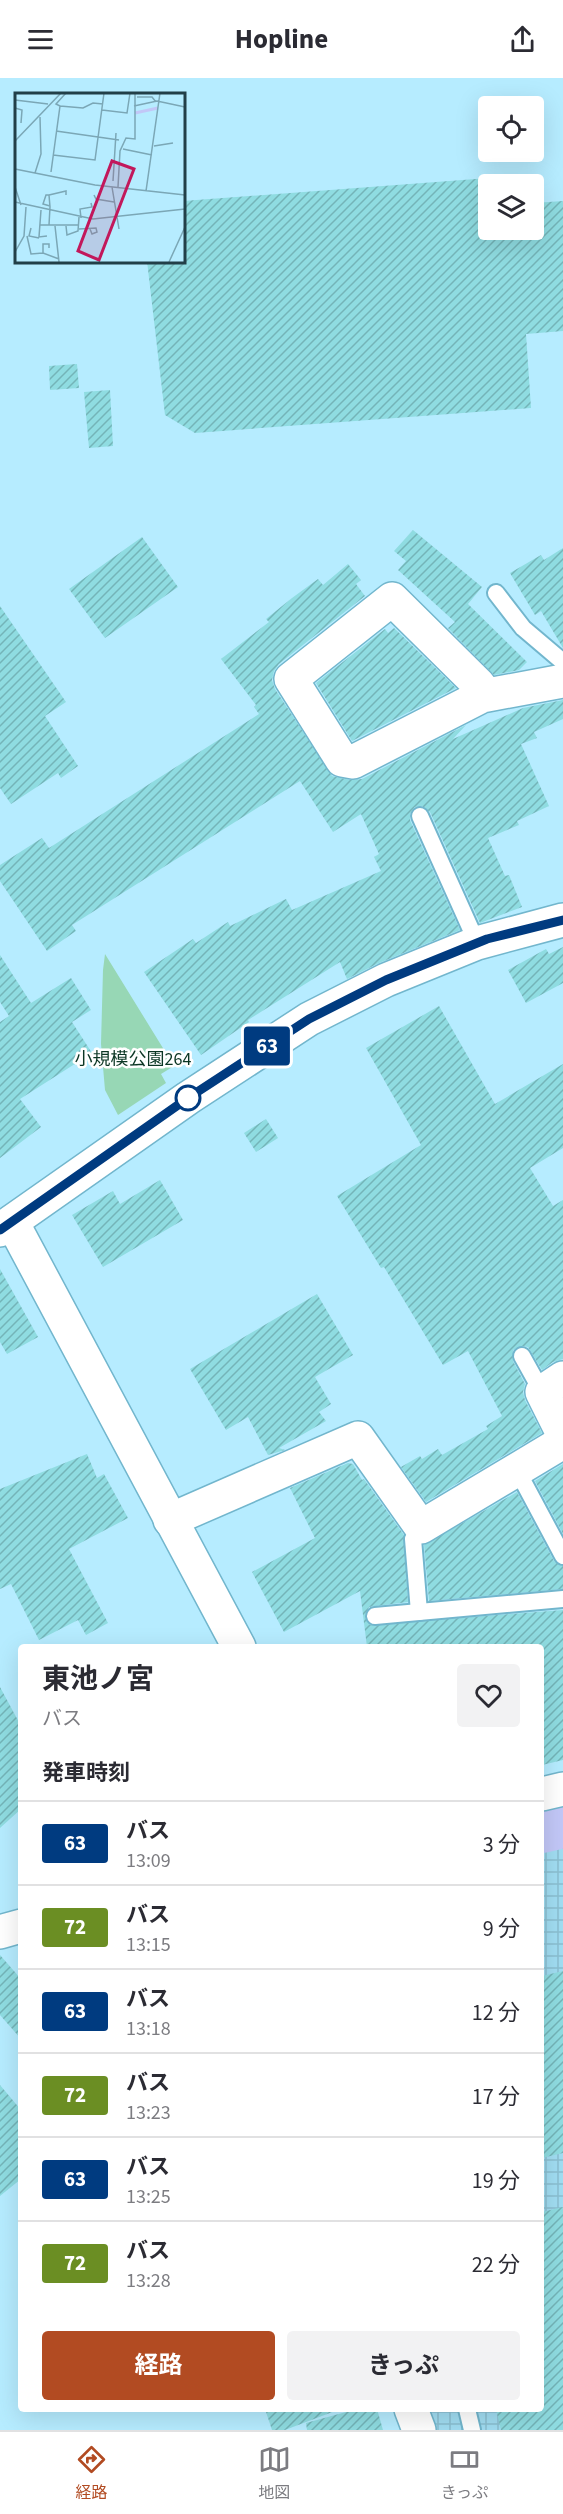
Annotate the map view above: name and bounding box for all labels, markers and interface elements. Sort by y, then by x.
text: Hopline [235,20,328,59]
icon: menu [24,23,57,56]
icon: share [506,23,539,56]
inset map [15,93,184,262]
map controls [478,96,544,240]
button: locate [478,96,544,162]
button: layers [478,174,544,240]
line badge: 63 [240,1026,294,1066]
text: 63 [256,1031,278,1061]
park label: 小規模公園264 [75,1047,191,1072]
unlabelled marker [175,1085,201,1111]
text: 東池ノ宮 [42,1659,154,1699]
button: heart [457,1664,520,1727]
text: バス [42,1705,82,1733]
text: 発車時刻 [42,1757,130,1789]
text: バス [126,1815,170,1847]
text: 63 [64,1828,86,1858]
text: 3 分 [483,1829,520,1861]
text: 13:09 [126,1847,171,1875]
text: バス [126,1899,170,1931]
text: 72 [64,1912,86,1942]
text: 9 分 [483,1913,520,1945]
text: 13:15 [126,1931,171,1959]
text: バス [126,1983,170,2015]
text: 63 [64,1996,86,2026]
text: 12 分 [472,1997,520,2029]
text: 13:18 [126,2015,171,2043]
text: バス [126,2067,170,2099]
text: 72 [64,2080,86,2110]
text: 17 分 [472,2081,520,2113]
text: 13:23 [126,2099,171,2127]
text: バス [126,2151,170,2183]
text: 63 [64,2164,86,2194]
text: 19 分 [472,2165,520,2197]
text: 13:25 [126,2183,171,2211]
text: バス [126,2235,170,2267]
text: 72 [64,2248,86,2278]
text: 22 分 [472,2249,520,2281]
text: 13:28 [126,2267,171,2295]
button: 経路 [42,2331,275,2400]
button: きっぷ [287,2331,520,2400]
tab: 経路 [75,2443,108,2504]
tab: 地図 [258,2443,291,2504]
tab: きっぷ [441,2443,488,2504]

